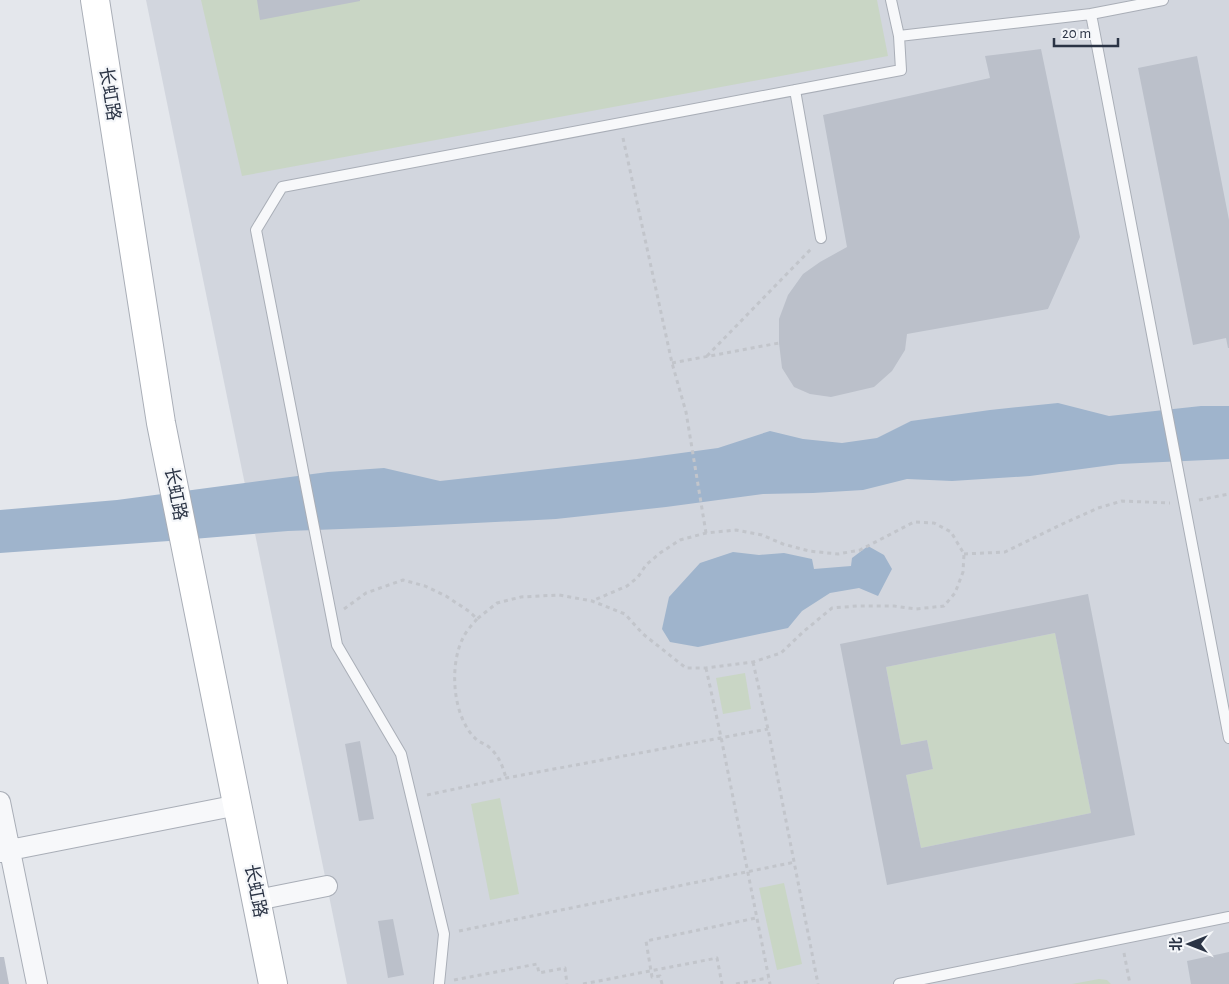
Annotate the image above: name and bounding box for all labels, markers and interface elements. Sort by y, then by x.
scale bar [1054,15,1118,47]
text: 20 m [1062,26,1091,41]
street label: 长虹路 [96,66,124,122]
street label: 长虹路 [161,465,191,522]
street label: 长虹路 [241,862,271,919]
north arrow [1164,919,1214,969]
text: 北 [1169,937,1184,951]

